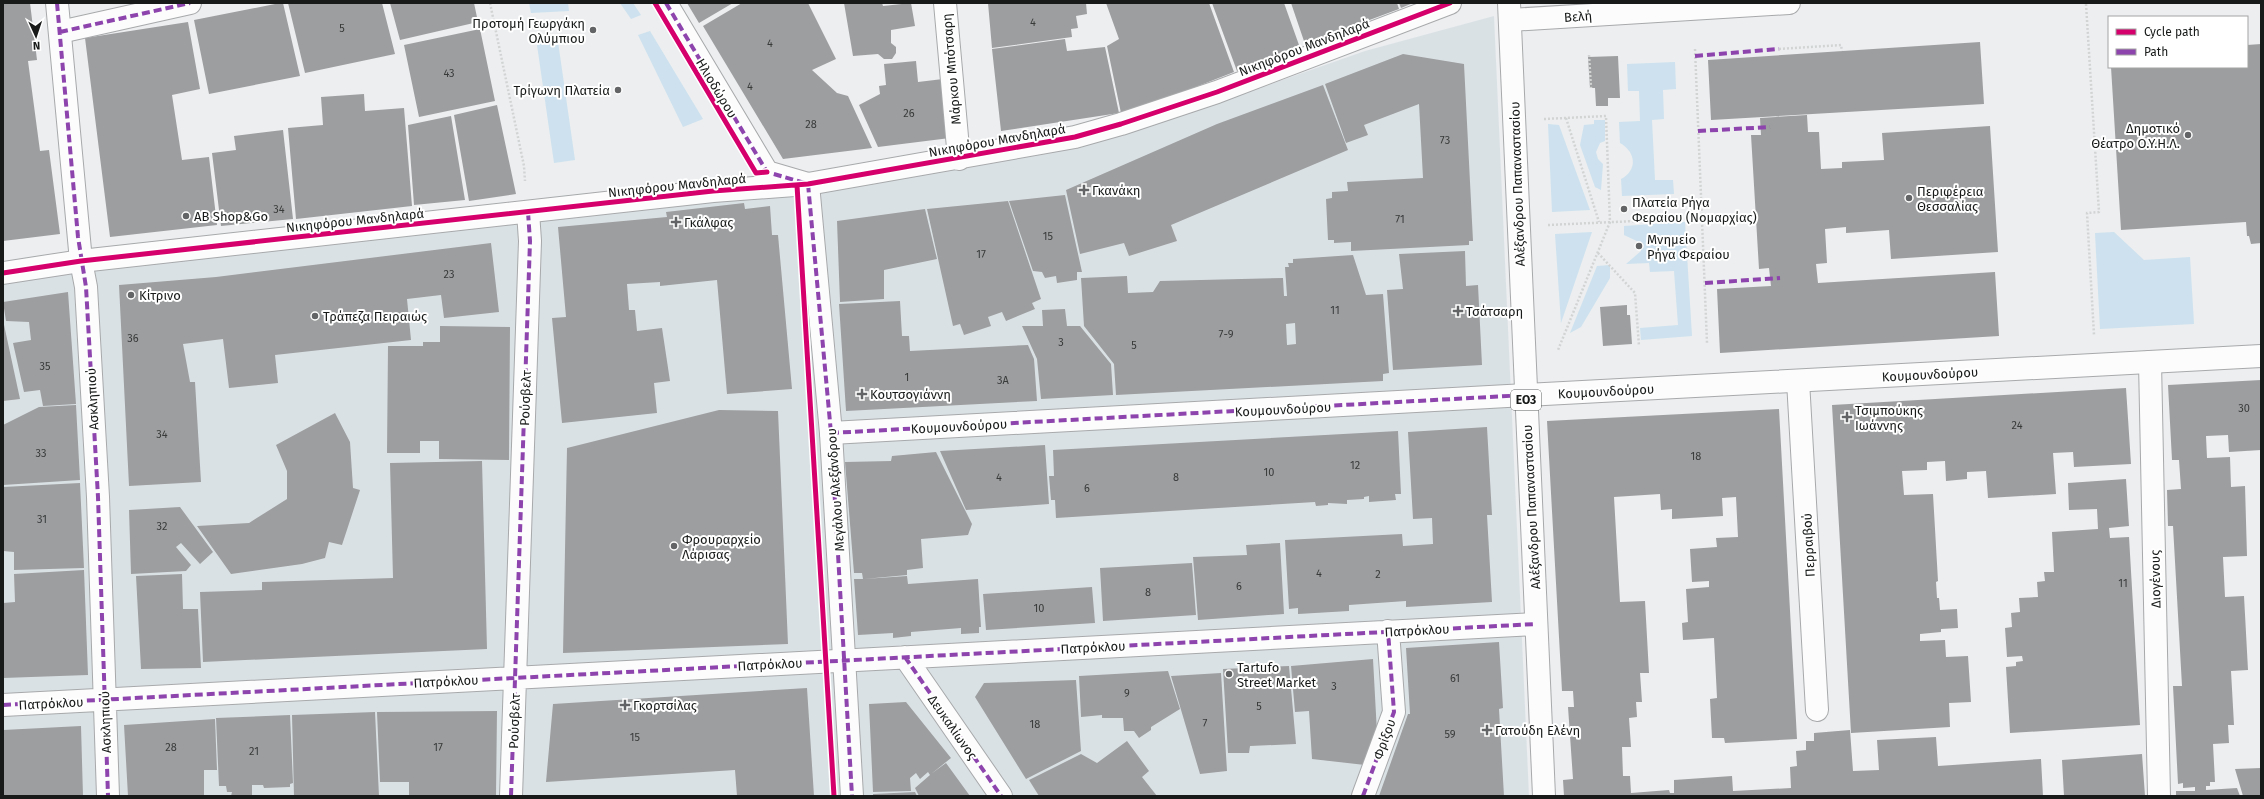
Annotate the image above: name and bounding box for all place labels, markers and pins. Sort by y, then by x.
place label: Προτομή Γεωργάκη Ολύμπιου [472,16,585,46]
marker: Προτομή Γεωργάκη Ολύμπιου [588,25,598,35]
place label: Τρίγωνη Πλατεία [513,83,610,98]
marker: Τρίγωνη Πλατεία [613,85,623,95]
place label: Δημοτικό Θέατρο Ο.Υ.Η.Λ. [2091,121,2180,151]
marker: Δημοτικό Θέατρο Ο.Υ.Η.Λ. [2183,130,2193,140]
place label: Γκανάκη [1092,183,1140,198]
place label: Περιφέρεια Θεσσαλίας [1917,184,1984,214]
marker: Γκανάκη [1079,185,1089,195]
marker: Περιφέρεια Θεσσαλίας [1904,193,1914,203]
place label: Πλατεία Ρήγα Φεραίου (Νομαρχίας) [1632,195,1757,225]
marker: Πλατεία Ρήγα Φεραίου (Νομαρχίας) [1619,204,1629,214]
place label: AB Shop&Go [194,209,268,224]
marker: AB Shop&Go [181,211,191,221]
place label: Γκάλφας [684,215,733,230]
marker: Γκάλφας [671,217,681,227]
place label: Μνημείο Ρήγα Φεραίου [1647,232,1730,262]
marker: Μνημείο Ρήγα Φεραίου [1634,241,1644,251]
place label: Κίτρινο [139,288,181,303]
marker: Κίτρινο [126,290,136,300]
place label: Τσάτσαρη [1466,304,1523,319]
marker: Τσάτσαρη [1453,306,1463,316]
place label: Τράπεζα Πειραιώς [323,309,427,324]
marker: Τράπεζα Πειραιώς [310,311,320,321]
place label: Κουτσογιάννη [870,387,951,402]
marker: Κουτσογιάννη [857,389,867,399]
place label: Τσιμπούκης Ιωάννης [1855,403,1923,433]
marker: Τσιμπούκης Ιωάννης [1842,412,1852,422]
place label: Φρουραρχείο Λάρισας [682,532,761,562]
marker: Φρουραρχείο Λάρισας [669,541,679,551]
place label: Tartufo Street Market [1237,660,1317,690]
marker: Tartufo Street Market [1224,669,1234,679]
place label: Γκορτσίλας [633,698,697,713]
marker: Γκορτσίλας [620,700,630,710]
place label: Γατούδη Ελένη [1495,723,1580,738]
marker: Γατούδη Ελένη [1482,725,1492,735]

